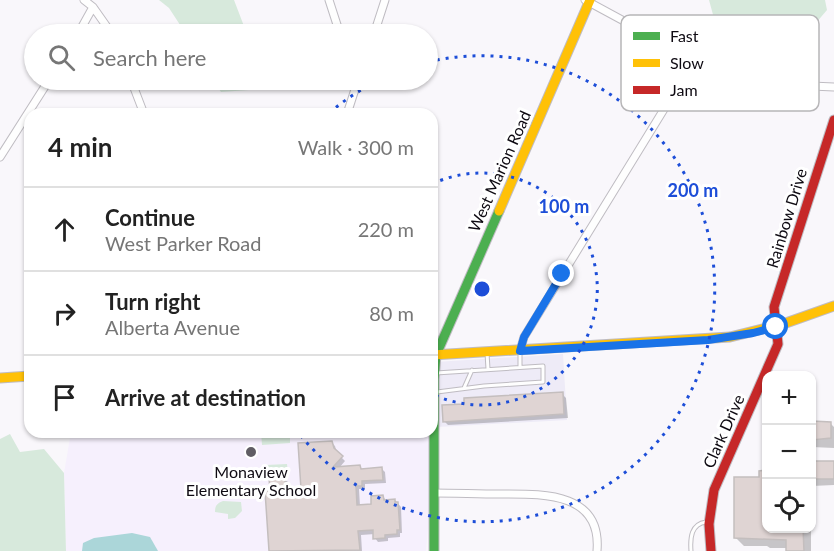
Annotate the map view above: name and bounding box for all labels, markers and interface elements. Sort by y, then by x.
legend [621,15,819,111]
search box [24,24,438,90]
text: Fast [670,26,699,45]
icon: search [45,41,78,74]
text: Search here [93,44,206,71]
text: Slow [670,53,704,72]
text: Jam [670,80,698,99]
street label: West Marion Road [464,107,534,235]
text: 4 min [48,131,112,163]
text: Walk · 300 m [298,135,414,159]
street label: Rainbow Drive [762,166,810,270]
text: 200 m [668,179,718,201]
text: 100 m [539,195,589,217]
text: Continue [105,204,195,231]
icon: ahead [48,213,81,246]
text: 220 m [358,217,414,241]
text: West Parker Road [105,231,262,255]
route end [548,260,574,286]
centre of rings [472,279,492,299]
text: Turn right [105,288,200,315]
icon: right [48,297,81,330]
text: 80 m [369,301,414,325]
route start [762,313,788,339]
text: Alberta Avenue [105,315,240,339]
map controls [762,371,816,533]
button: + [762,371,816,425]
icon: arrive [48,381,81,414]
text: Arrive at destination [105,384,306,411]
street label: Clark Drive [698,391,748,471]
button: − [762,425,816,479]
marker: Monaview Elementary School [244,445,258,459]
place label: Monaview Elementary School [186,462,316,499]
button: locate [762,479,816,533]

